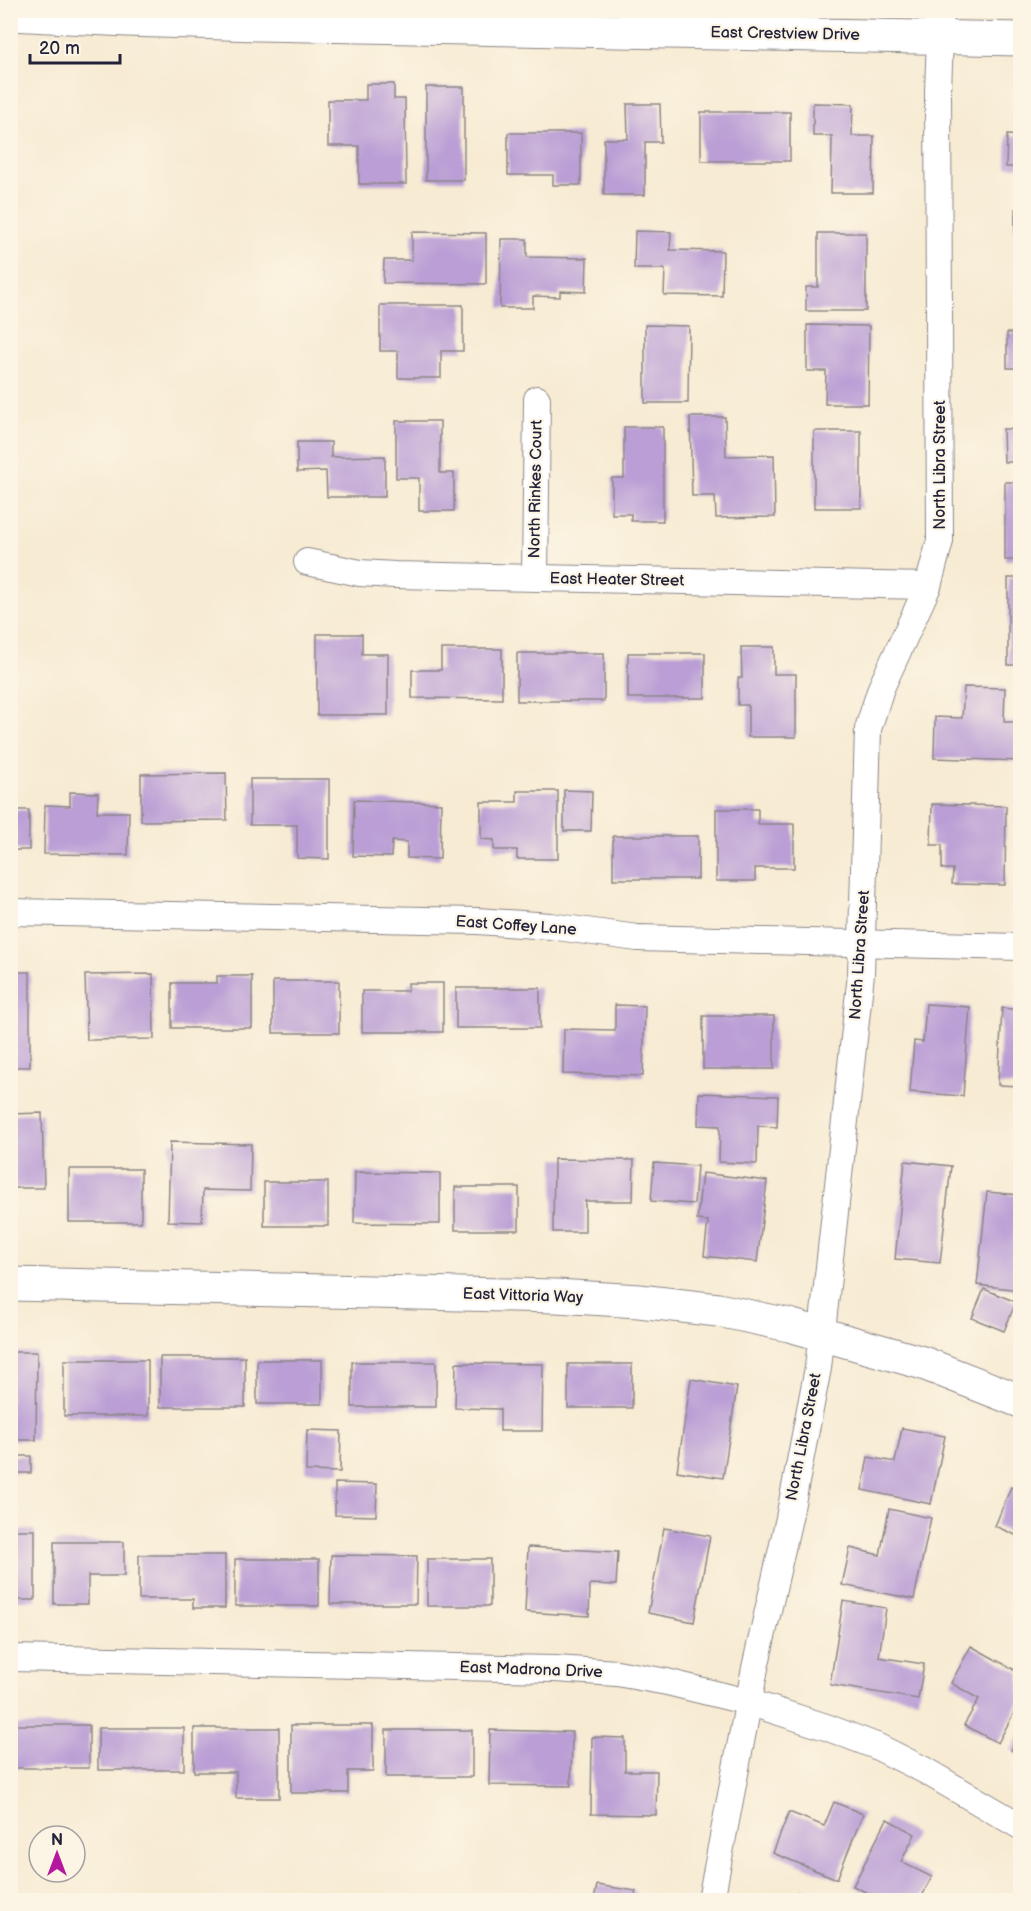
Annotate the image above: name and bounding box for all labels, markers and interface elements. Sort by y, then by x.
street label: East Crestview Drive [710,23,860,45]
scale bar [30,27,120,65]
text: 20 m [39,38,80,59]
street label: North Libra Street [931,400,950,530]
street label: North Rinkes Court [525,419,547,558]
street label: East Heater Street [550,569,685,591]
street label: North Libra Street [846,890,874,1020]
street label: East Coffey Lane [455,912,578,940]
street label: East Vittoria Way [462,1284,584,1308]
street label: North Libra Street [782,1372,826,1502]
street label: East Madrona Drive [459,1658,603,1682]
north arrow [27,1824,87,1884]
text: N [51,1831,63,1850]

